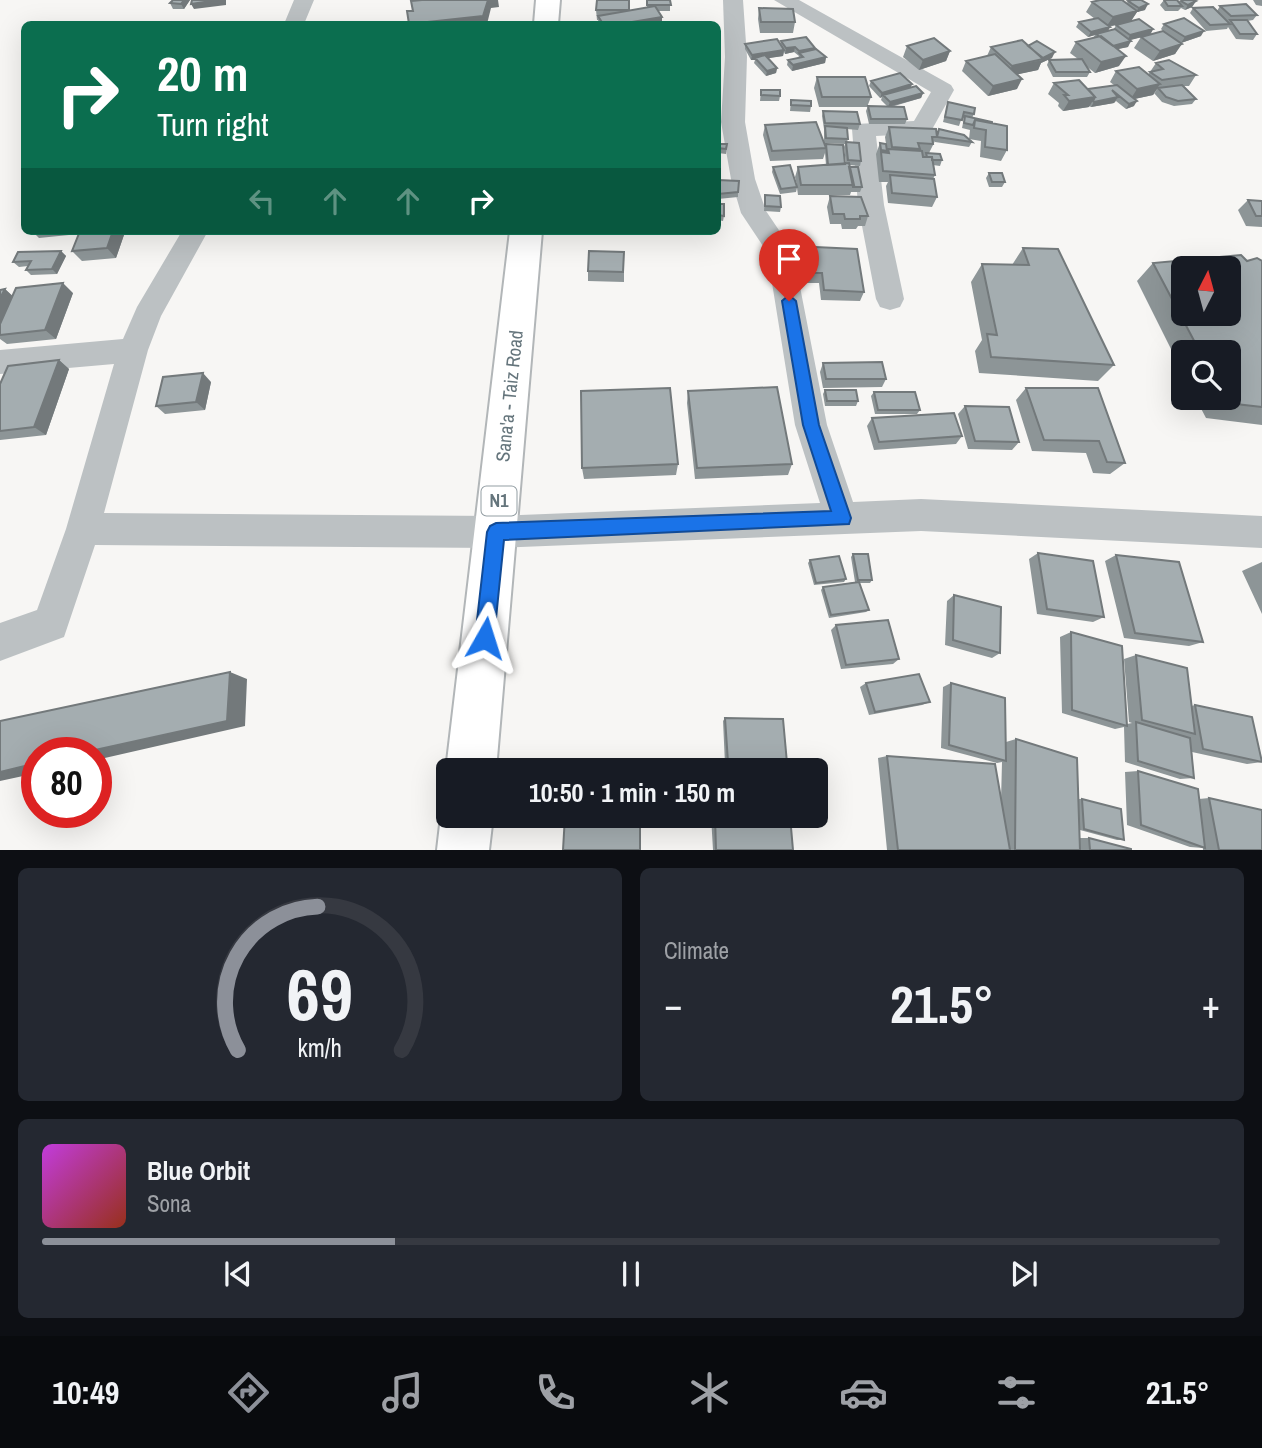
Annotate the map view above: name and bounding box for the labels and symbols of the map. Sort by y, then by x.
pin [759,229,819,301]
north arrow [1171,256,1241,326]
street label: Sana'a - Taiz Road [489,329,529,463]
road number: N1 [482,486,516,516]
position arrow [448,601,522,675]
speed limit sign: 80 [21,737,112,828]

